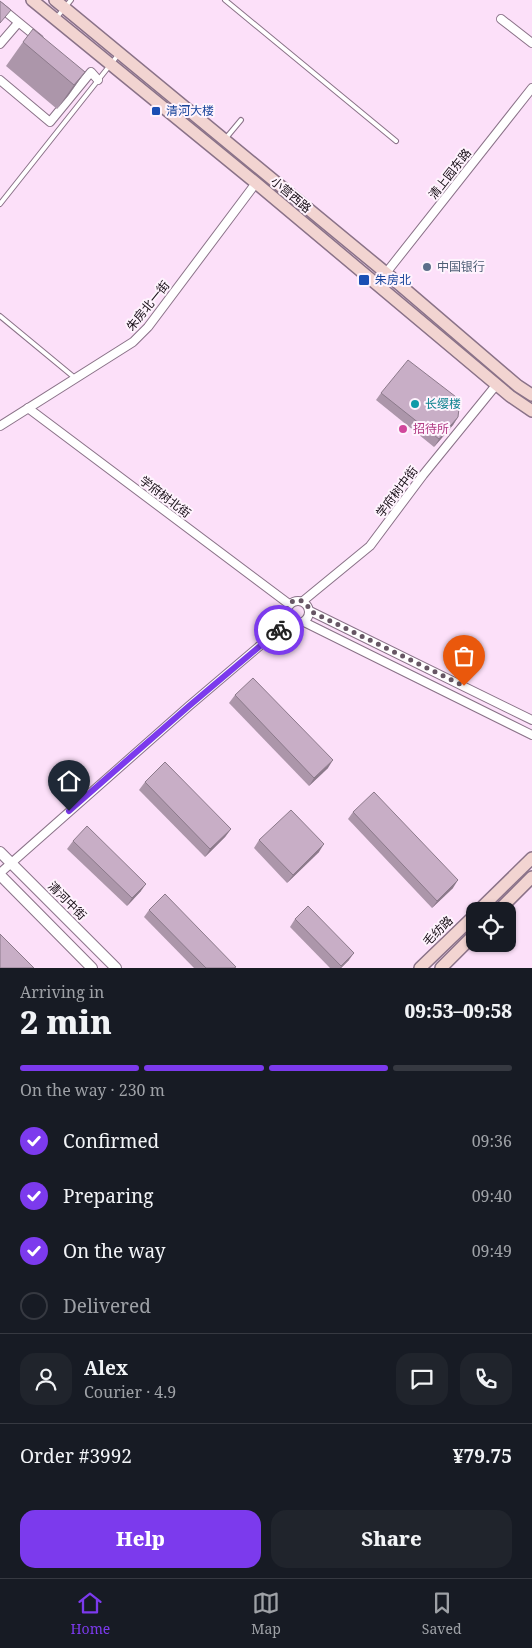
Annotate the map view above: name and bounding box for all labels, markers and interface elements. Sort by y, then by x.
place label: 清河大楼 [166,102,214,119]
marker: 清河大楼 [150,105,162,117]
street label: 清上园东路 [424,145,475,203]
street label: 小营西路 [267,173,315,217]
place label: 中国银行 [437,258,485,275]
marker: 中国银行 [421,261,433,273]
place label: 朱房北 [375,271,411,288]
marker: 朱房北 [357,273,371,287]
street label: 朱房北一街 [122,277,173,334]
place label: 长缨楼 [425,395,461,412]
marker: 长缨楼 [409,398,421,410]
place label: 招待所 [413,420,449,437]
marker: 招待所 [397,423,409,435]
street label: 学府树中街 [372,463,421,521]
street label: 学府树北街 [136,472,194,521]
courier [254,605,304,655]
icon: bike [265,616,293,644]
pin [443,635,485,686]
icon: bag [450,642,478,670]
pin [48,760,90,811]
icon: home [55,767,83,795]
street label: 清河中街 [44,878,90,924]
map controls [466,902,516,952]
button: locate [466,902,516,952]
street label: 毛纺路 [419,912,457,949]
text: Arriving in [20,981,104,1003]
text: 09:53–09:58 [404,998,512,1024]
text: 2 min [20,1000,112,1043]
text: On the way · 230 m [20,1079,165,1101]
icon: check [20,1127,48,1155]
text: Confirmed [63,1128,159,1154]
text: 09:36 [472,1130,512,1152]
icon: check [20,1182,48,1210]
text: Preparing [63,1183,153,1209]
text: 09:40 [472,1185,512,1207]
icon: check [20,1237,48,1265]
text: On the way [63,1238,166,1264]
text: 09:49 [472,1240,512,1262]
text: Delivered [63,1293,151,1319]
button: person [20,1353,72,1405]
button: chat [396,1353,448,1405]
button: phone [460,1353,512,1405]
text: Alex [84,1355,128,1381]
text: Courier · 4.9 [84,1381,176,1403]
text: Order #3992 [20,1443,132,1469]
text: ¥79.75 [453,1443,512,1469]
button: Help [20,1510,261,1568]
button: Share [271,1510,512,1568]
tab: Home [70,1589,110,1638]
tab: Map [251,1589,281,1638]
tab: Saved [422,1589,462,1638]

